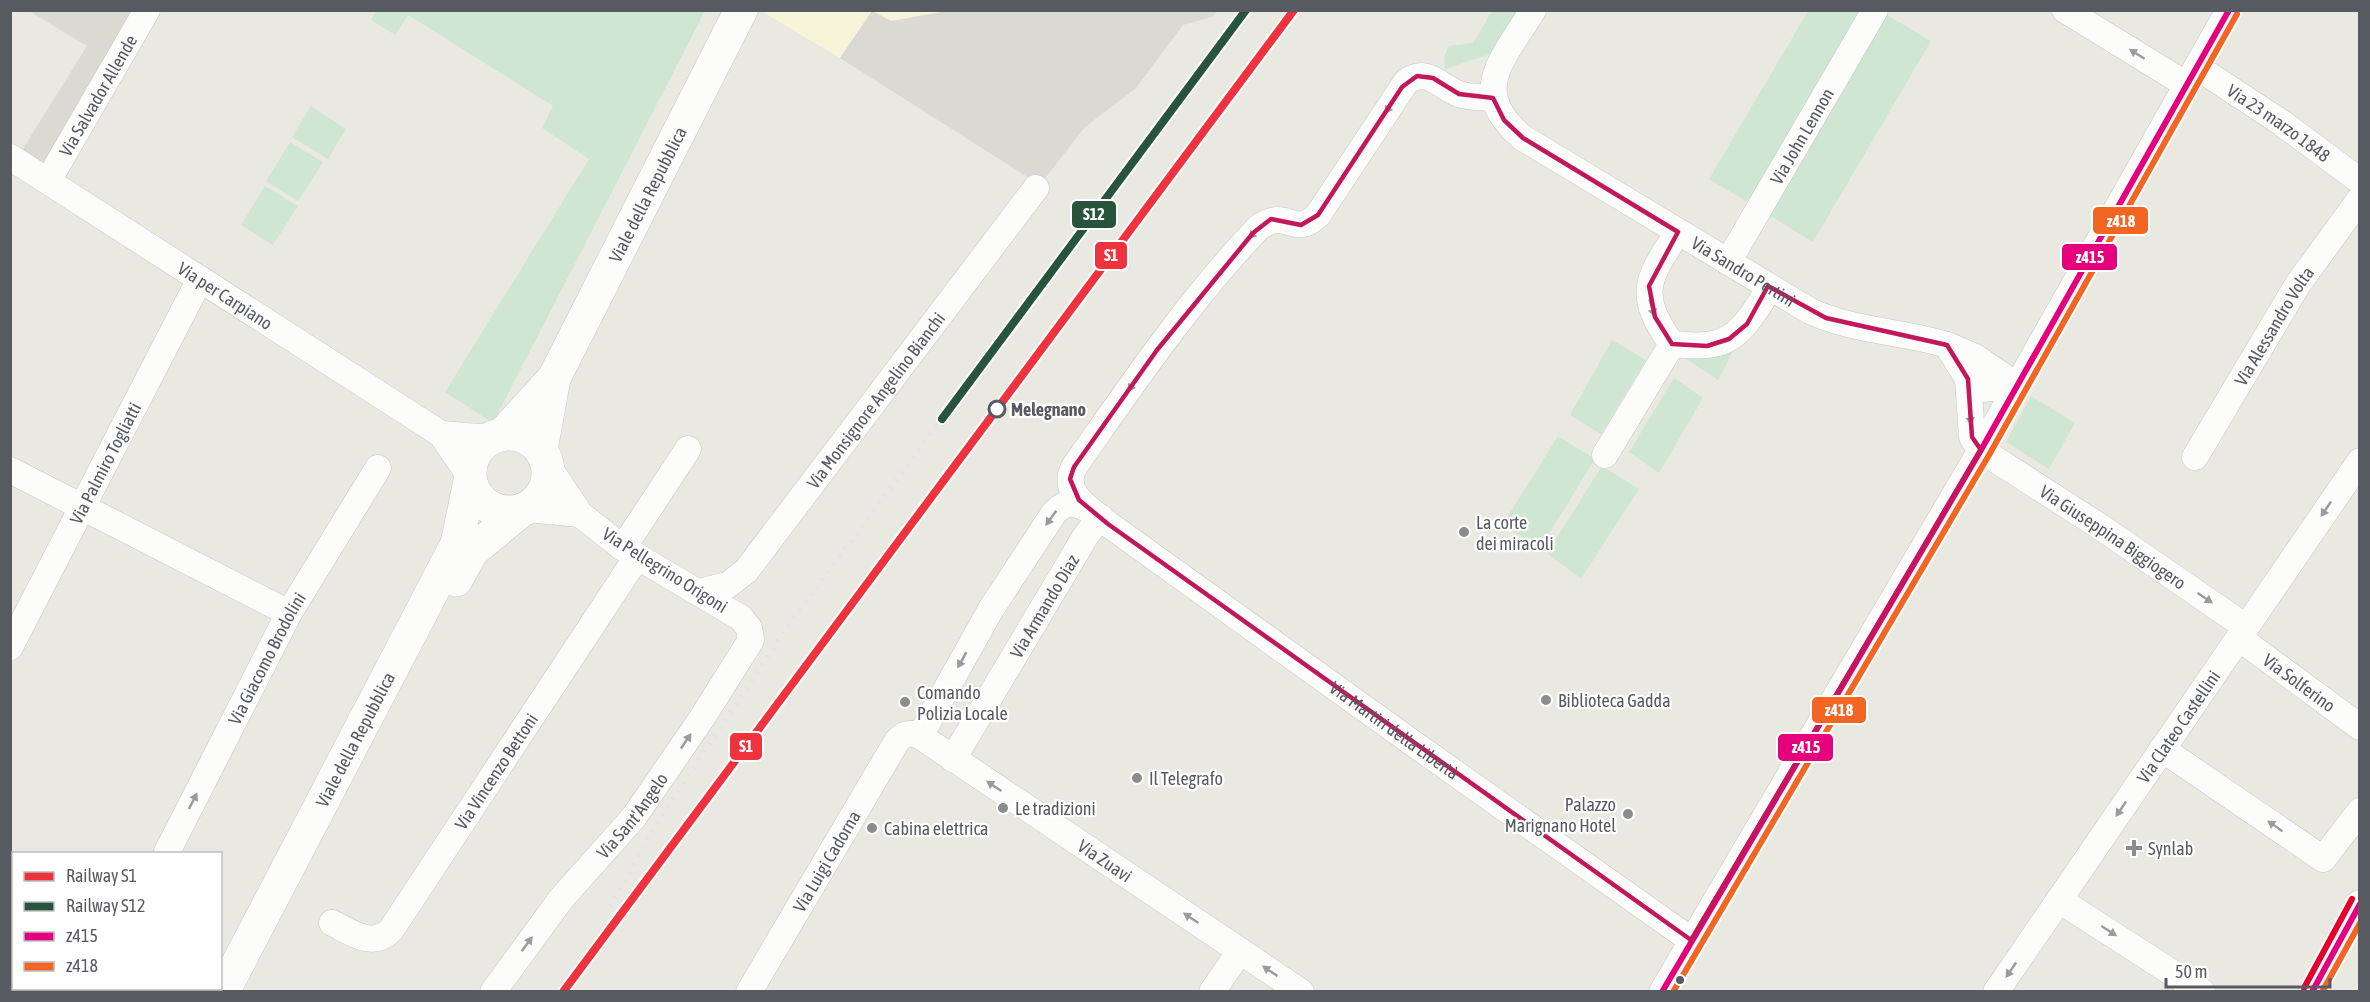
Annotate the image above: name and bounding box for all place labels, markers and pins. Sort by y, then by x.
place label: Melegnano [1011,399,1086,420]
marker: Melegnano [988,400,1006,418]
place label: La corte dei miracoli [1476,512,1554,554]
marker: La corte dei miracoli [1457,525,1471,539]
place label: Comando Polizia Locale [917,682,1008,724]
place label: Biblioteca Gadda [1558,690,1671,711]
marker: Biblioteca Gadda [1539,693,1553,707]
marker: Comando Polizia Locale [898,695,912,709]
place label: Il Telegrafo [1149,768,1223,789]
marker: Il Telegrafo [1130,771,1144,785]
place label: Palazzo Marignano Hotel [1505,794,1616,836]
place label: Le tradizioni [1015,798,1096,819]
marker: Le tradizioni [996,801,1010,815]
marker: Palazzo Marignano Hotel [1621,807,1635,821]
place label: Cabina elettrica [884,818,989,839]
marker: Cabina elettrica [865,821,879,835]
place label: Synlab [2148,838,2193,859]
marker: Synlab [2125,839,2143,857]
unlabelled marker [1674,974,1686,986]

